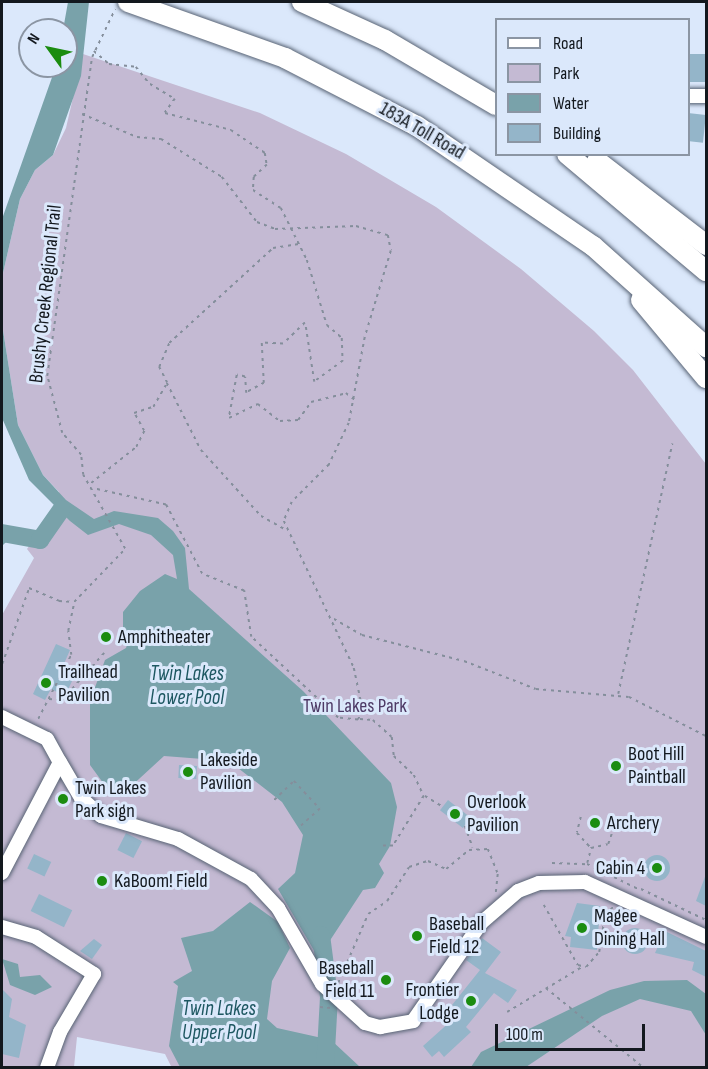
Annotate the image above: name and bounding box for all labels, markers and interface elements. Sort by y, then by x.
north arrow [18,18,78,78]
legend [495,18,690,156]
text: N [24,30,44,48]
text: Road [553,33,583,54]
text: Park [553,63,579,84]
text: Water [553,93,589,114]
street label: 183A Toll Road [375,97,469,165]
text: Building [553,123,601,144]
street label: Brushy Creek Regional Trail [25,204,67,384]
place label: Amphitheater [118,625,210,649]
marker: Amphitheater [99,630,113,644]
place label: Trailhead Pavilion [58,660,118,707]
water label: Twin Lakes Lower Pool [150,661,224,711]
marker: Trailhead Pavilion [39,676,53,690]
park label: Twin Lakes Park [303,694,407,718]
place label: Boot Hill Paintball [628,742,686,789]
place label: Lakeside Pavilion [200,748,258,795]
marker: Boot Hill Paintball [609,759,623,773]
marker: Lakeside Pavilion [181,765,195,779]
place label: Twin Lakes Park sign [75,776,147,823]
place label: Overlook Pavilion [467,790,526,837]
marker: Twin Lakes Park sign [56,792,70,806]
marker: Overlook Pavilion [448,807,462,821]
place label: Archery [607,811,660,835]
marker: Archery [588,816,602,830]
place label: Cabin 4 [596,856,645,880]
marker: Cabin 4 [650,861,664,875]
place label: KaBoom! Field [114,869,208,893]
marker: KaBoom! Field [95,874,109,888]
place label: Magee Dining Hall [594,904,665,951]
place label: Baseball Field 12 [429,912,484,959]
marker: Magee Dining Hall [575,921,589,935]
marker: Baseball Field 12 [410,929,424,943]
place label: Baseball Field 11 [319,957,374,1004]
marker: Baseball Field 11 [379,973,393,987]
place label: Frontier Lodge [405,978,459,1025]
marker: Frontier Lodge [464,994,478,1008]
water label: Twin Lakes Upper Pool [182,996,256,1046]
scale bar [498,1012,648,1050]
text: 100 m [506,1024,543,1045]

